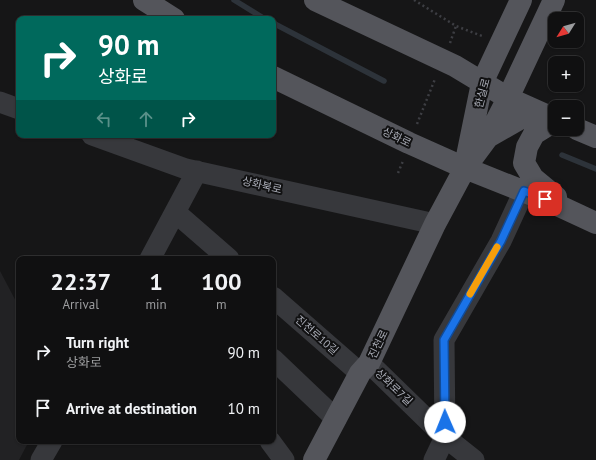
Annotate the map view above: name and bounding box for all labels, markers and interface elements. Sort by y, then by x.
north arrow [548,12,584,48]
map controls [548,12,584,136]
text: 90 m [98,26,159,63]
icon: right [32,32,84,84]
button: + [548,56,584,92]
text: 상화로 [98,65,148,88]
street label: 한실로 [471,77,493,109]
button: − [548,100,584,136]
icon: left [93,108,115,130]
icon: ahead [135,108,157,130]
icon: right [177,108,199,130]
street label: 상화로 [380,124,414,150]
street label: 상화북로 [241,174,283,196]
pin [528,182,562,216]
icon: arrive [534,188,556,210]
text: 22:37 [50,266,111,297]
text: 1 [149,266,163,297]
text: 100 [201,266,242,297]
text: Arrival [63,296,99,313]
text: min [145,296,167,313]
text: m [216,296,227,313]
street label: 진천로10길 [293,313,341,357]
street label: 진천로 [365,327,391,361]
text: Turn right [66,333,129,352]
icon: right [32,341,54,363]
text: 90 m [227,343,260,362]
text: 상화로 [66,354,102,371]
street label: 상화로7길 [372,366,416,408]
icon: arrive [32,397,54,419]
text: Arrive at destination [66,399,197,418]
text: 10 m [227,399,260,418]
position arrow [424,401,466,443]

